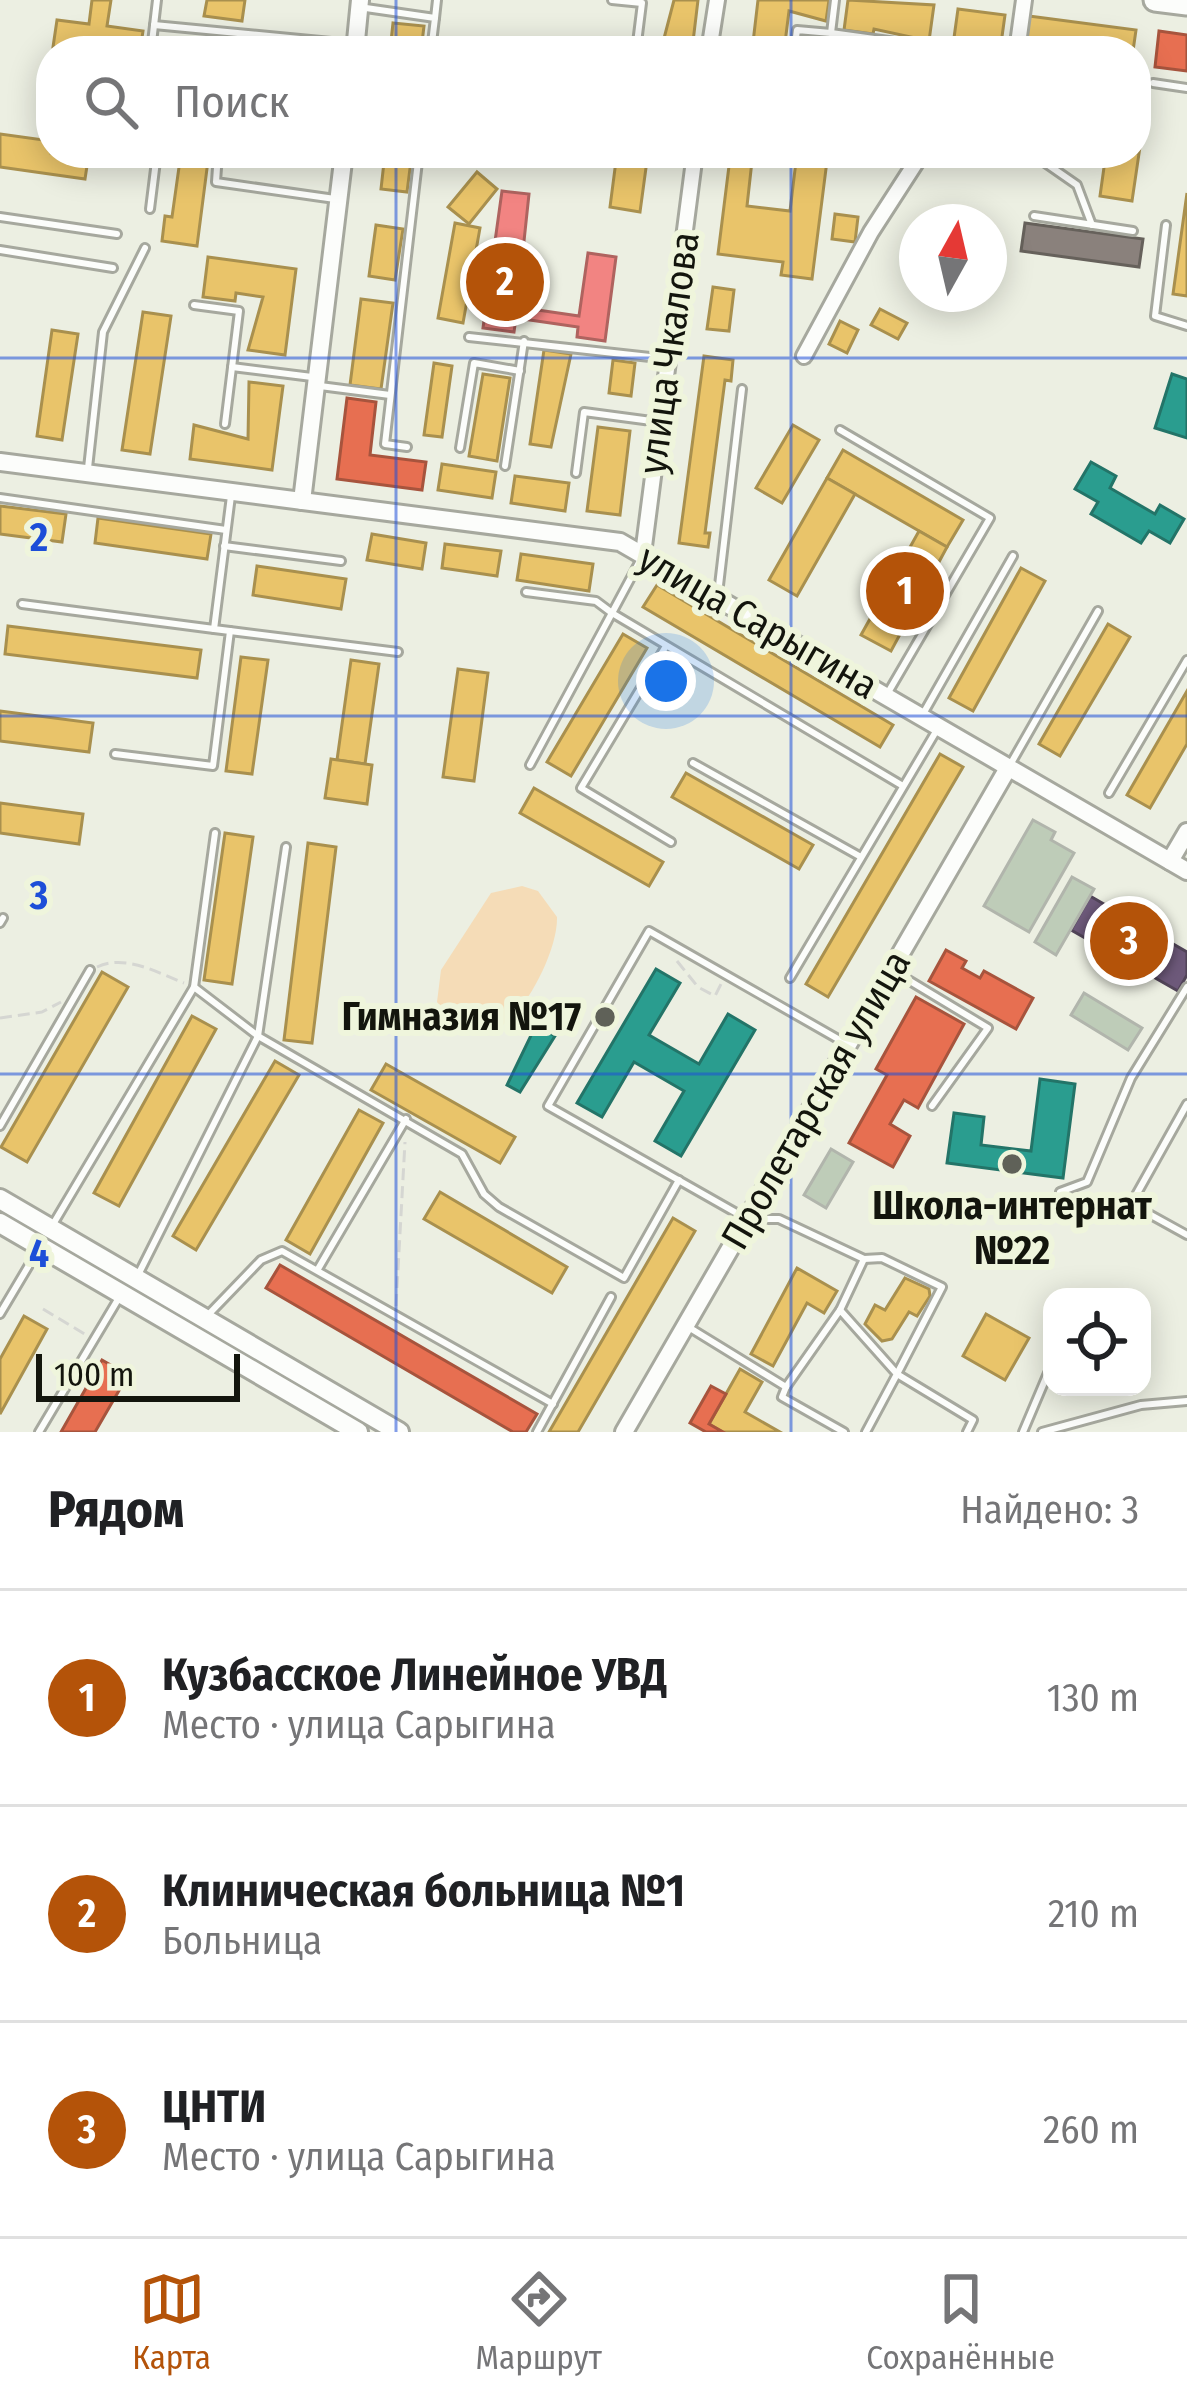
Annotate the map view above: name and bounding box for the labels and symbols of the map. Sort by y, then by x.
north arrow [899,204,1007,312]
street label: улица Чкалова [629,229,709,477]
pin: 2 [466,237,544,327]
text: 2 [29,515,48,561]
street label: улица Сарыгина [630,535,886,709]
pin: 1 [866,546,944,636]
your location [636,651,696,711]
text: 3 [29,873,48,919]
pin: 3 [1090,896,1168,986]
street label: Пролетарская улица [712,943,920,1257]
place label: Гимназия №17 [342,994,581,1040]
marker: Гимназия №17 [592,1004,618,1030]
marker: Школа-интернат №22 [999,1151,1025,1177]
place label: Школа-интернат №22 [872,1183,1152,1274]
text: 4 [29,1231,49,1277]
scale bar [36,1348,240,1401]

